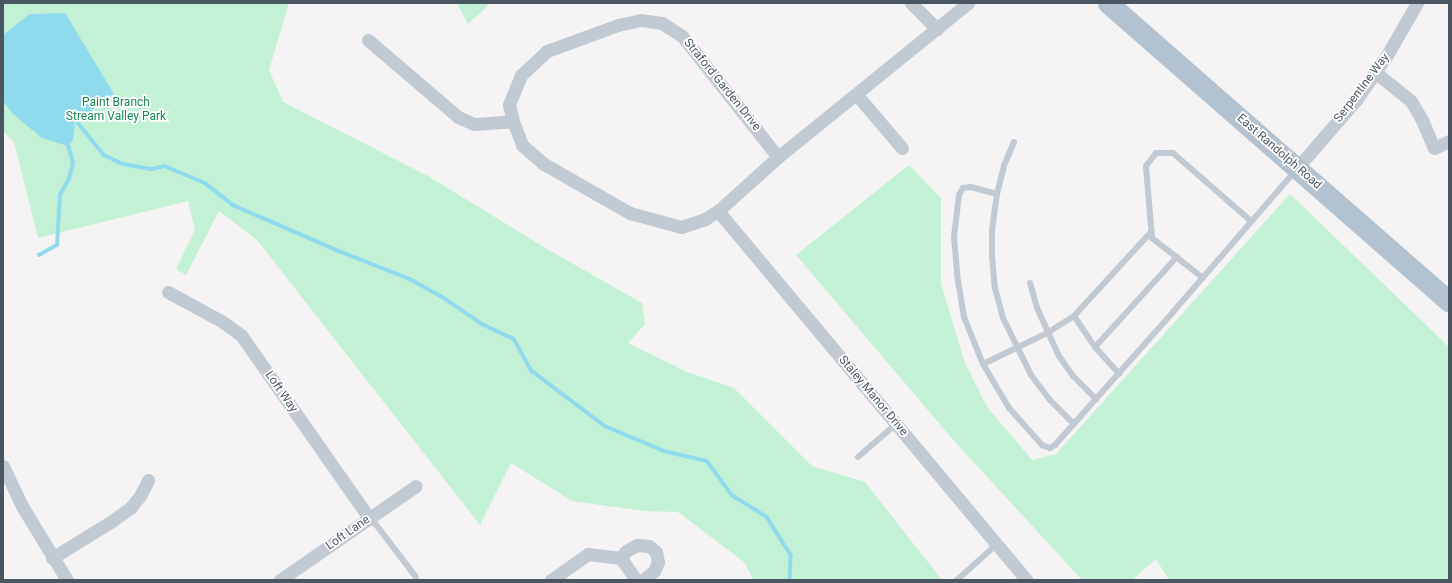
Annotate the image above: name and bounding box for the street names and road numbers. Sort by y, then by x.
street label: Straford Garden Drive [680,36,764,134]
street label: Serpentine Way [1331,51,1393,125]
street label: East Randolph Road [1234,111,1324,193]
street label: Staley Manor Drive [835,353,911,439]
street label: Loft Way [262,369,300,415]
street label: Loft Lane [323,513,373,553]

